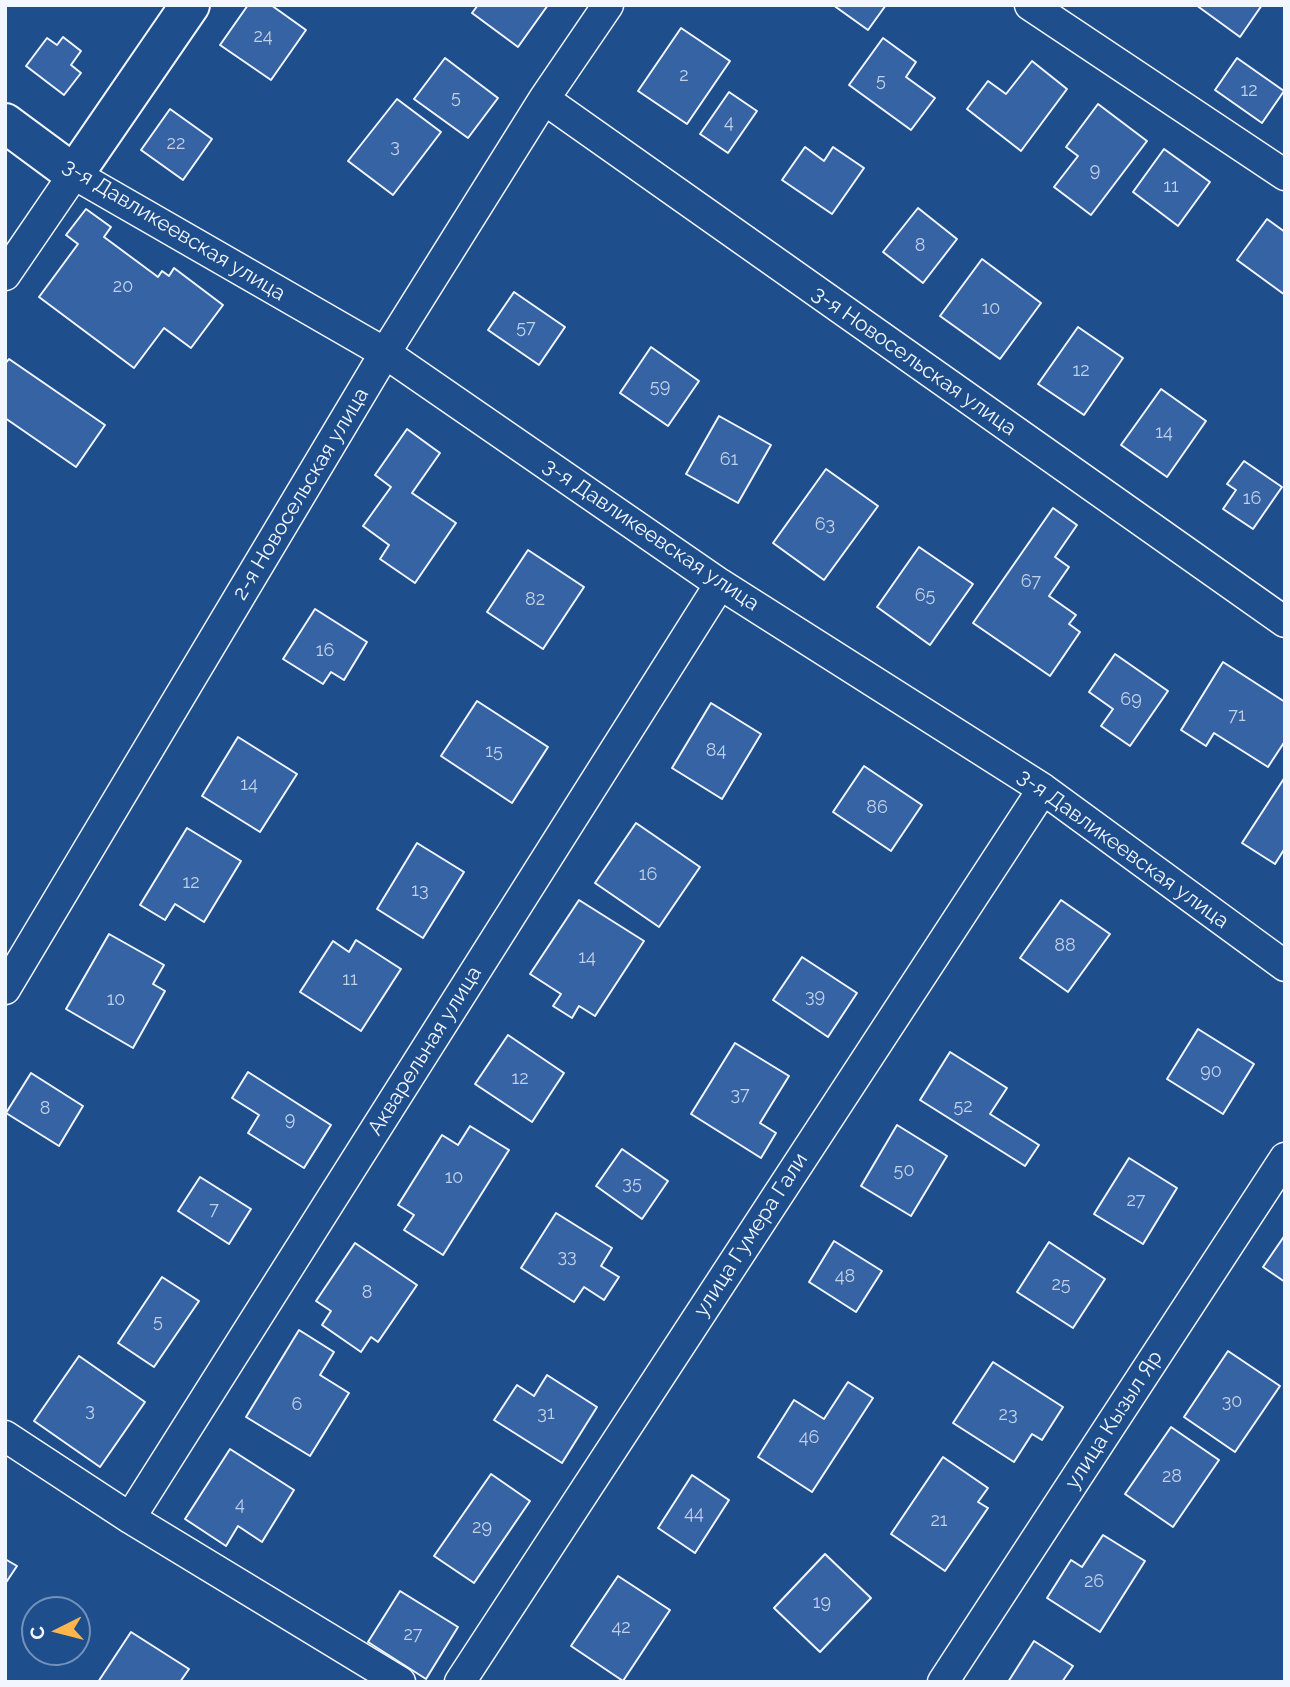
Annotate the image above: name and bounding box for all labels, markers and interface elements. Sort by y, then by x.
house number: 24 [253,26,273,48]
house number: 2 [679,65,689,87]
house number: 5 [876,70,886,92]
house number: 12 [1240,80,1258,102]
house number: 5 [451,87,461,109]
house number: 4 [724,112,734,134]
house number: 22 [167,133,185,155]
house number: 3 [390,136,400,158]
street label: 3-я Давликеевская улица [58,154,290,306]
house number: 9 [1090,160,1100,182]
house number: 11 [1163,176,1179,198]
house number: 8 [915,235,925,257]
house number: 20 [113,276,133,298]
street label: 3-я Новосельская улица [807,281,1021,441]
house number: 10 [982,298,1000,320]
house number: 57 [516,317,536,339]
house number: 12 [1072,360,1090,382]
house number: 59 [650,376,670,398]
street label: 2-я Новосельская улица [228,383,374,605]
house number: 14 [1155,422,1173,444]
house number: 61 [720,449,738,471]
street label: 3-я Давликеевская улица [538,453,764,617]
house number: 16 [1243,488,1261,510]
house number: 63 [815,514,835,536]
house number: 67 [1021,571,1041,593]
house number: 65 [915,585,935,607]
house number: 82 [525,589,545,611]
house number: 16 [316,640,334,662]
house number: 69 [1120,689,1142,711]
house number: 71 [1228,705,1246,727]
house number: 84 [706,740,726,762]
house number: 15 [485,741,503,763]
street label: 3-я Давликеевская улица [1012,764,1234,934]
house number: 14 [240,774,258,796]
house number: 86 [866,797,888,819]
house number: 16 [639,864,657,886]
house number: 12 [182,872,200,894]
house number: 13 [411,880,429,902]
house number: 88 [1054,935,1076,957]
house number: 14 [578,947,596,969]
street label: Акварельная улица [363,962,487,1140]
house number: 11 [342,969,358,991]
house number: 39 [805,986,825,1008]
house number: 10 [107,989,125,1011]
house number: 90 [1200,1061,1222,1083]
house number: 12 [511,1068,529,1090]
house number: 37 [730,1084,750,1106]
house number: 52 [953,1096,973,1118]
house number: 8 [40,1098,50,1120]
house number: 9 [285,1109,295,1131]
street label: улица Гумера Гали [689,1148,813,1322]
house number: 50 [894,1160,914,1182]
house number: 10 [445,1167,463,1189]
house number: 35 [622,1173,642,1195]
house number: 27 [1126,1190,1146,1212]
house number: 7 [209,1199,219,1221]
house number: 33 [557,1246,577,1268]
house number: 48 [835,1266,855,1288]
house number: 25 [1051,1274,1071,1296]
house number: 8 [362,1282,372,1304]
house number: 5 [153,1311,163,1333]
street label: улица Кызыл Яр [1060,1346,1168,1494]
house number: 30 [1222,1391,1242,1413]
house number: 6 [292,1394,302,1416]
house number: 3 [85,1400,95,1422]
house number: 31 [537,1403,555,1425]
house number: 23 [999,1404,1017,1426]
house number: 46 [799,1427,819,1449]
house number: 28 [1162,1466,1182,1488]
house number: 4 [235,1494,245,1516]
house number: 44 [684,1503,704,1525]
house number: 21 [930,1510,948,1532]
house number: 29 [472,1517,492,1539]
house number: 26 [1084,1571,1104,1593]
house number: 19 [813,1592,831,1614]
north arrow [21,1596,91,1666]
house number: 42 [611,1617,631,1639]
house number: 27 [403,1624,423,1646]
text: С [25,1625,49,1641]

